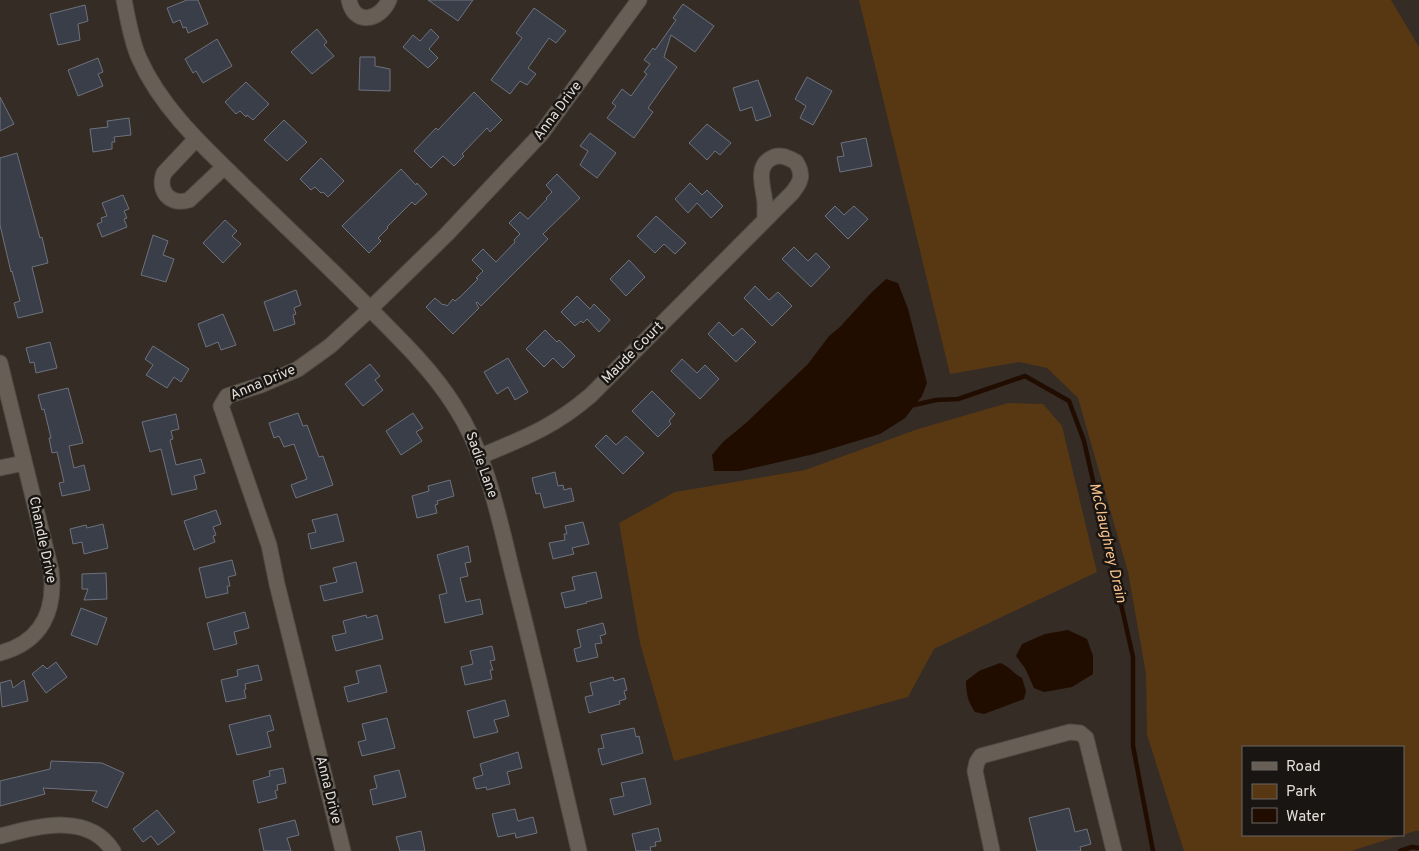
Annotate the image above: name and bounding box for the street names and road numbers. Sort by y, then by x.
street label: Anna Drive [530,78,586,144]
street label: Maude Court [599,319,667,387]
street label: Anna Drive [228,362,298,404]
street label: Sadie Lane [461,430,501,500]
street label: Chandle Drive [25,495,59,585]
street label: Anna Drive [311,754,345,826]

